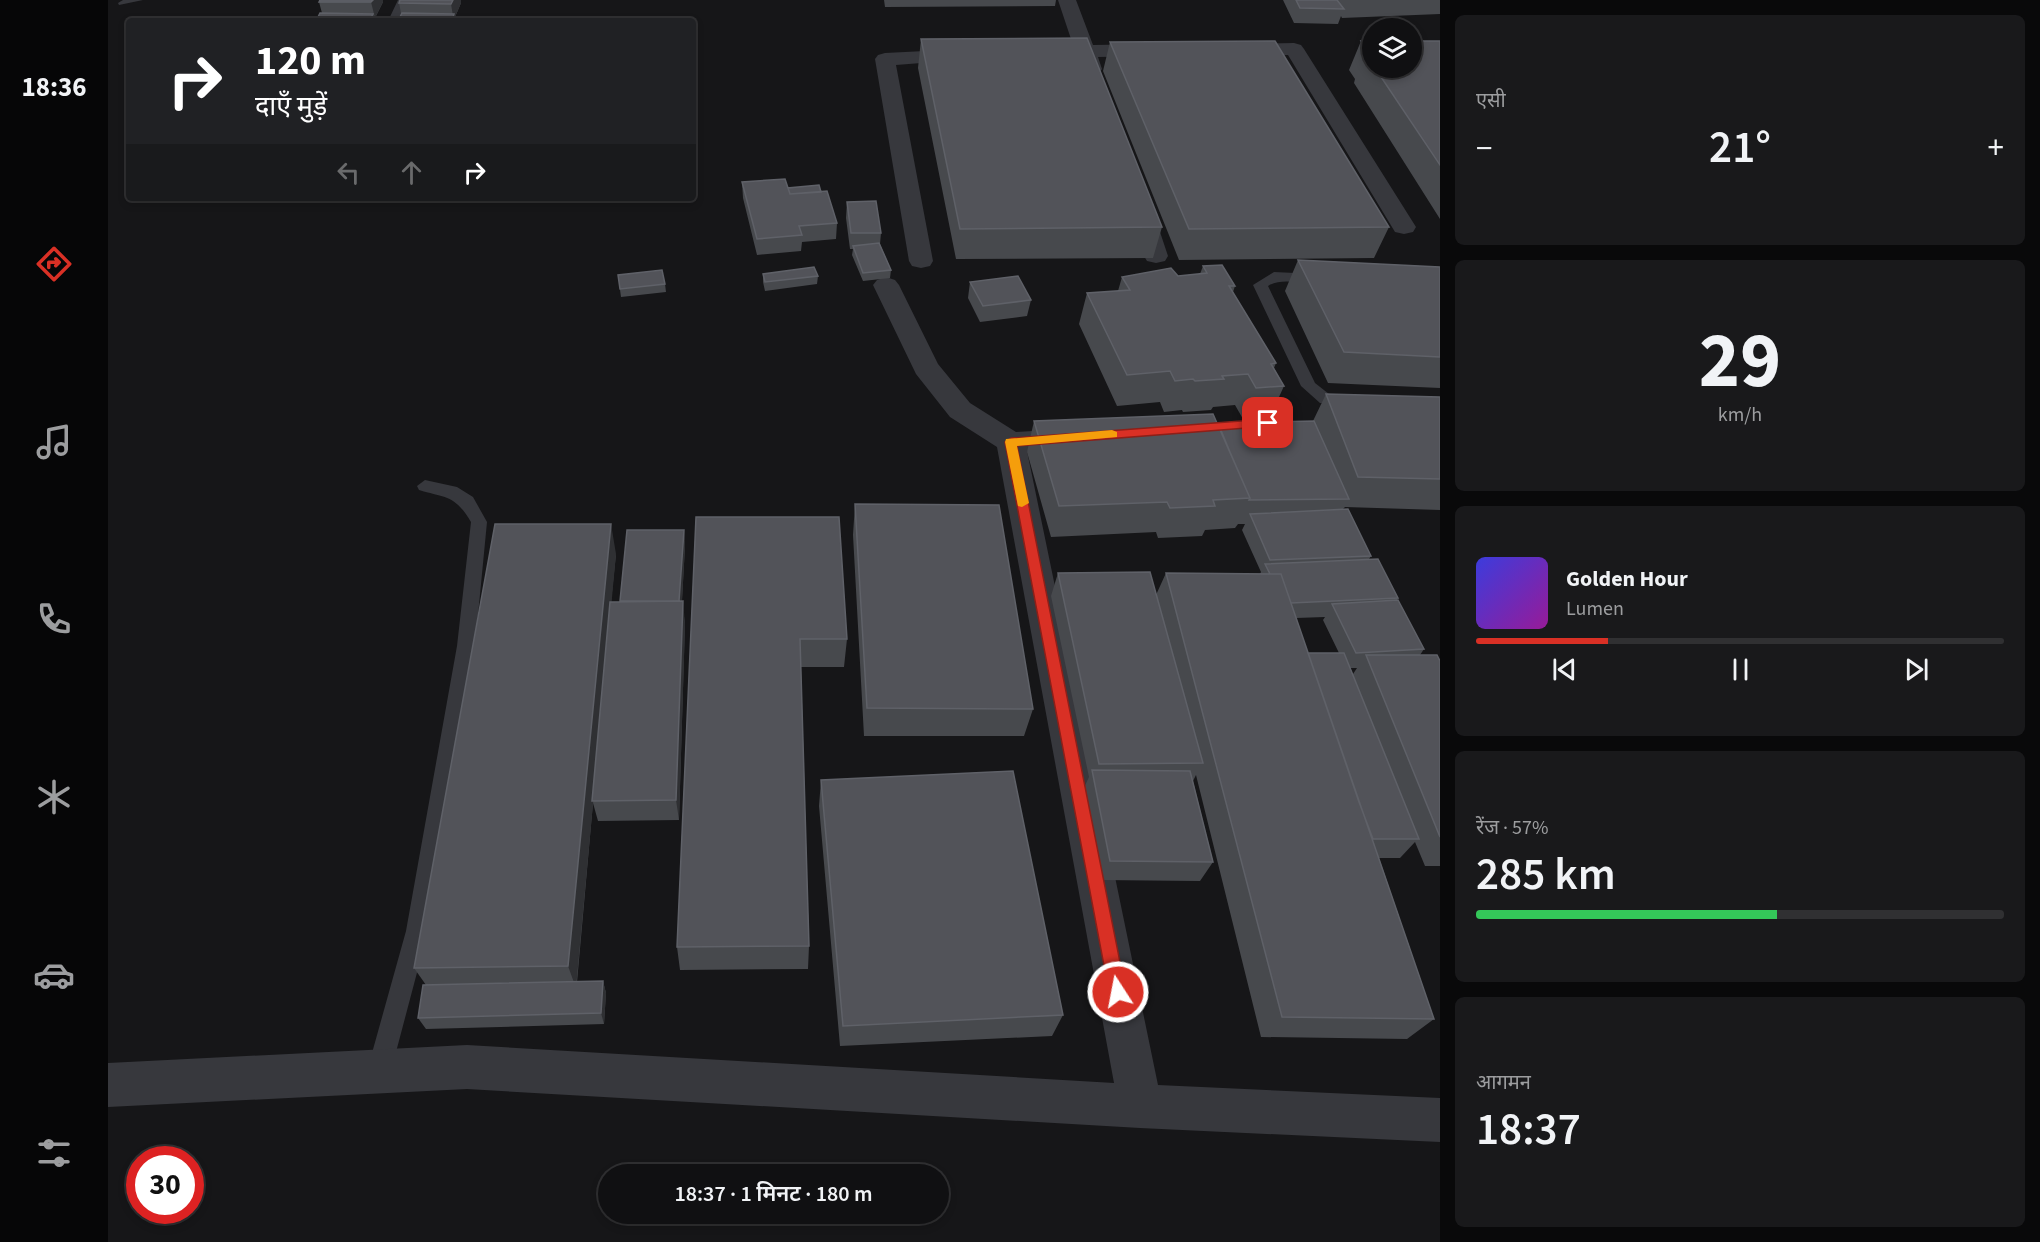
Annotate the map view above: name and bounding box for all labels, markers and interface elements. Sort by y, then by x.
map controls [1362,18,1422,78]
button: layers [1362,18,1422,78]
text: 120 m [255,31,366,91]
icon: right [156,42,234,120]
text: 18:36 [21,68,87,107]
text: दाएँ मुड़ें [255,87,327,126]
text: एसी [1476,87,1506,115]
text: 21° [1709,116,1771,180]
text: − [1476,125,1492,172]
text: + [1988,125,2004,172]
icon: left [332,156,365,189]
icon: ahead [395,156,428,189]
icon: right [458,156,491,189]
icon: directions [33,243,75,285]
text: 29 [1699,306,1781,417]
pin [1242,397,1293,448]
text: km/h [1718,401,1762,429]
icon: arrive [1251,406,1284,439]
icon: music [33,421,75,463]
text: Golden Hour [1566,563,1688,595]
text: Lumen [1566,595,1624,623]
icon: phone [33,598,75,640]
icon: previous [1548,653,1581,686]
icon: pause [1724,653,1757,686]
icon: next [1900,653,1933,686]
icon: climate [33,776,75,818]
text: रेंज · 57% [1476,814,1548,842]
text: 285 km [1476,843,1616,907]
icon: car [33,954,75,996]
position arrow [1086,960,1150,1024]
text: आगमन [1476,1069,1531,1097]
text: 18:37 [1476,1098,1581,1162]
icon: filters [33,1132,75,1174]
speed limit sign: 30 [126,1146,204,1224]
text: 18:37 · 1 मिनट · 180 m [674,1178,873,1210]

